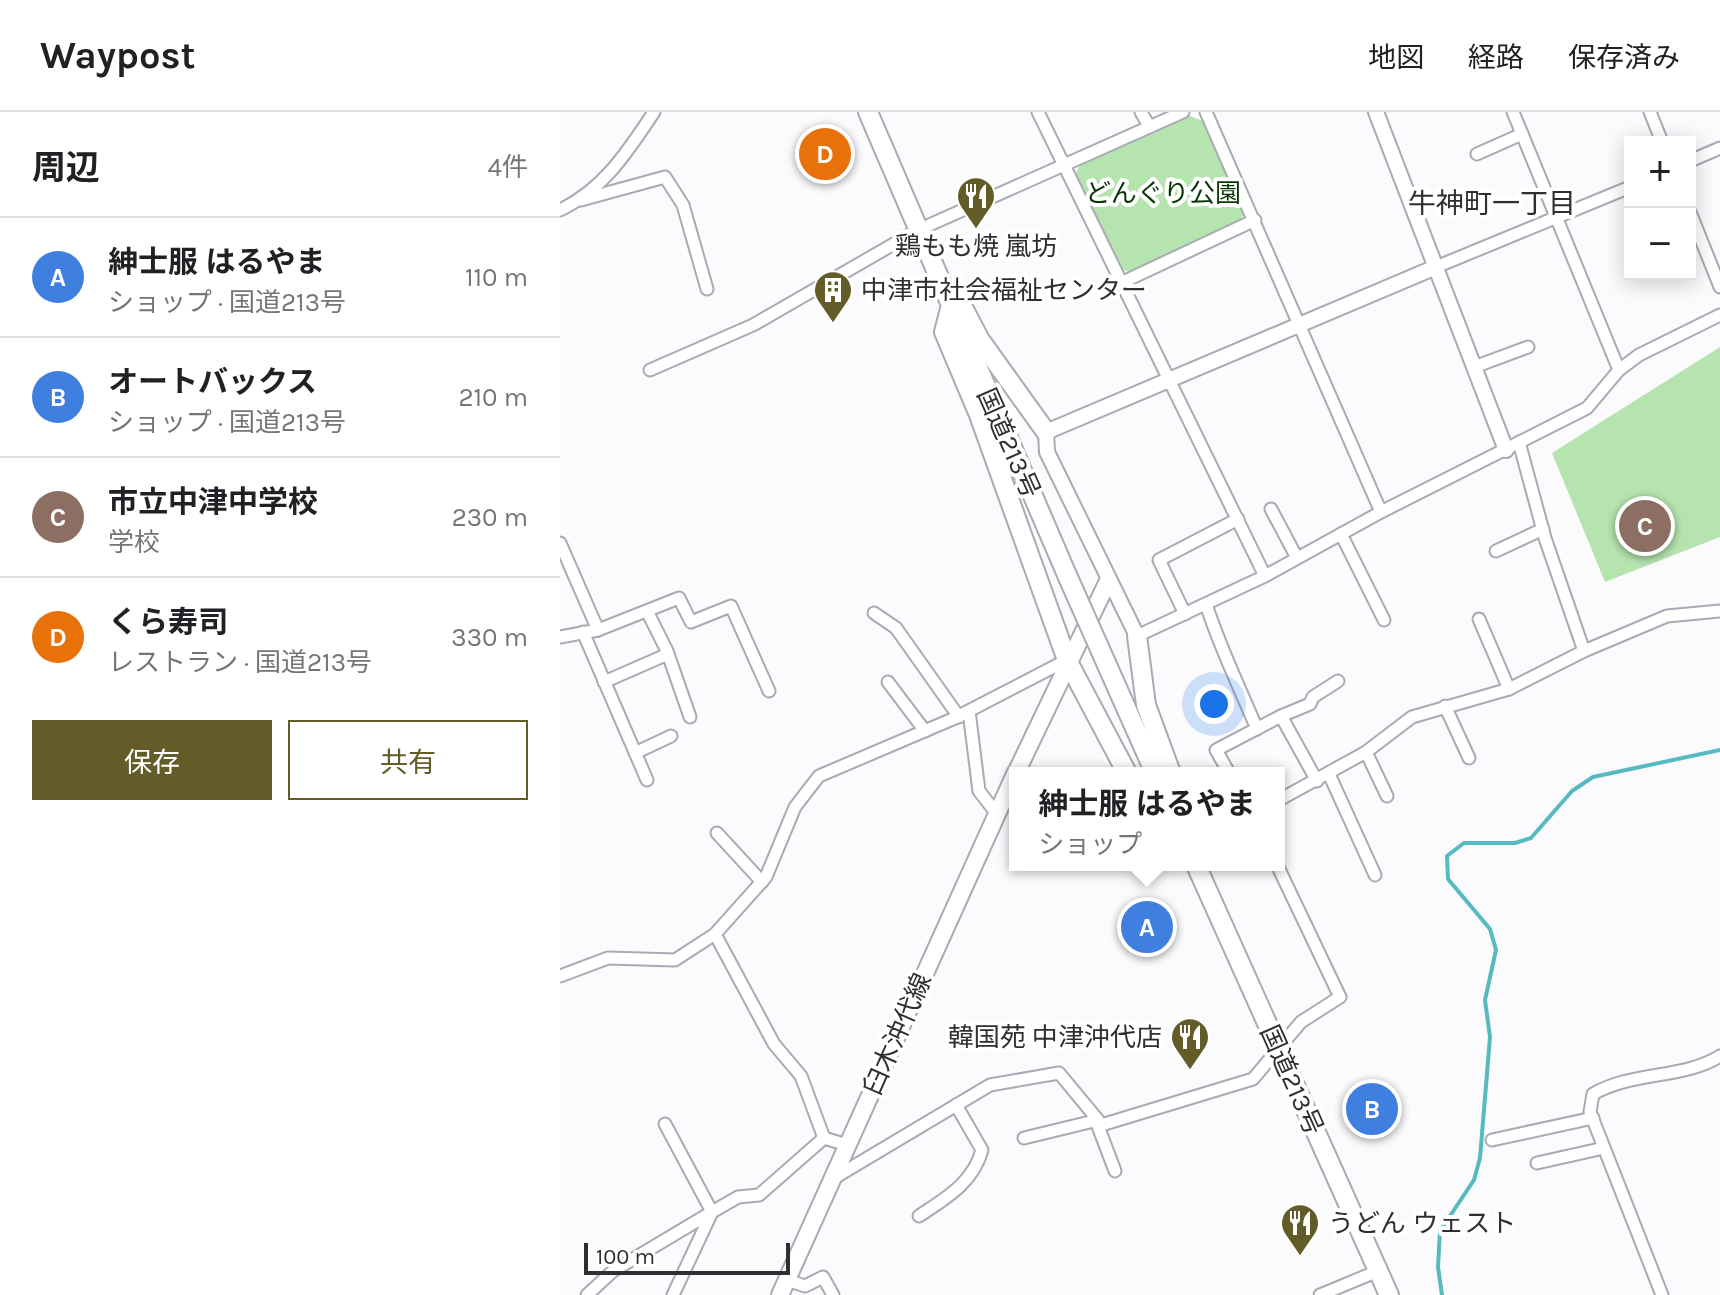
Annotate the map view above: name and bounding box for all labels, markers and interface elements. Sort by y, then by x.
text: Waypost [40,33,196,78]
text: 地図 [1368,41,1424,74]
text: 経路 [1468,41,1524,74]
text: 保存済み [1568,41,1680,74]
pin: D [799,124,851,184]
map controls [1624,136,1696,280]
button: + [1624,136,1696,208]
text: 周辺 [32,148,100,188]
text: 4件 [487,152,528,183]
restaurant icon: 鶏もも焼 嵐坊 [955,175,997,230]
park label: どんぐり公園 [1085,178,1241,209]
district label: 牛神町一丁目 [1408,187,1576,220]
button: − [1624,208,1696,280]
place label: 鶏もも焼 嵐坊 [895,231,1057,262]
text: 紳士服 はるやま [108,244,326,280]
text: A [50,262,66,293]
text: 110 m [465,262,528,293]
building icon: 中津市社会福祉センター [812,269,854,324]
place label: 中津市社会福祉センター [861,275,1147,306]
text: ショップ · 国道213号 [108,287,346,318]
text: オートバックス [108,364,317,400]
text: B [50,382,66,413]
text: 210 m [458,382,528,413]
street label: 国道213号 [971,383,1047,503]
text: ショップ · 国道213号 [108,407,346,438]
text: 市立中津中学校 [108,484,318,520]
pin: C [1619,496,1671,556]
text: C [50,502,66,533]
text: 230 m [452,502,528,533]
text: 学校 [108,527,160,558]
text: くら寿司 [108,604,228,640]
text: D [49,622,67,653]
text: 330 m [451,622,528,653]
text: レストラン · 国道213号 [108,647,372,678]
your location [1194,684,1234,724]
button: 保存 [32,720,272,800]
button: 共有 [288,720,528,800]
popup [1009,767,1285,871]
text: 紳士服 はるやま [1038,786,1256,822]
text: ショップ [1038,829,1142,860]
pin: A [1121,897,1173,957]
street label: 臼木沖代線 [857,969,938,1100]
restaurant icon: 韓国苑 中津沖代店 [1169,1016,1211,1071]
street label: 国道213号 [1254,1020,1330,1140]
place label: 韓国苑 中津沖代店 [948,1022,1162,1053]
pin: B [1346,1079,1398,1139]
restaurant icon: うどん ウェスト [1279,1202,1321,1257]
place label: うどん ウェスト [1328,1208,1516,1239]
scale bar [584,1239,790,1275]
text: 100 m [596,1244,655,1270]

